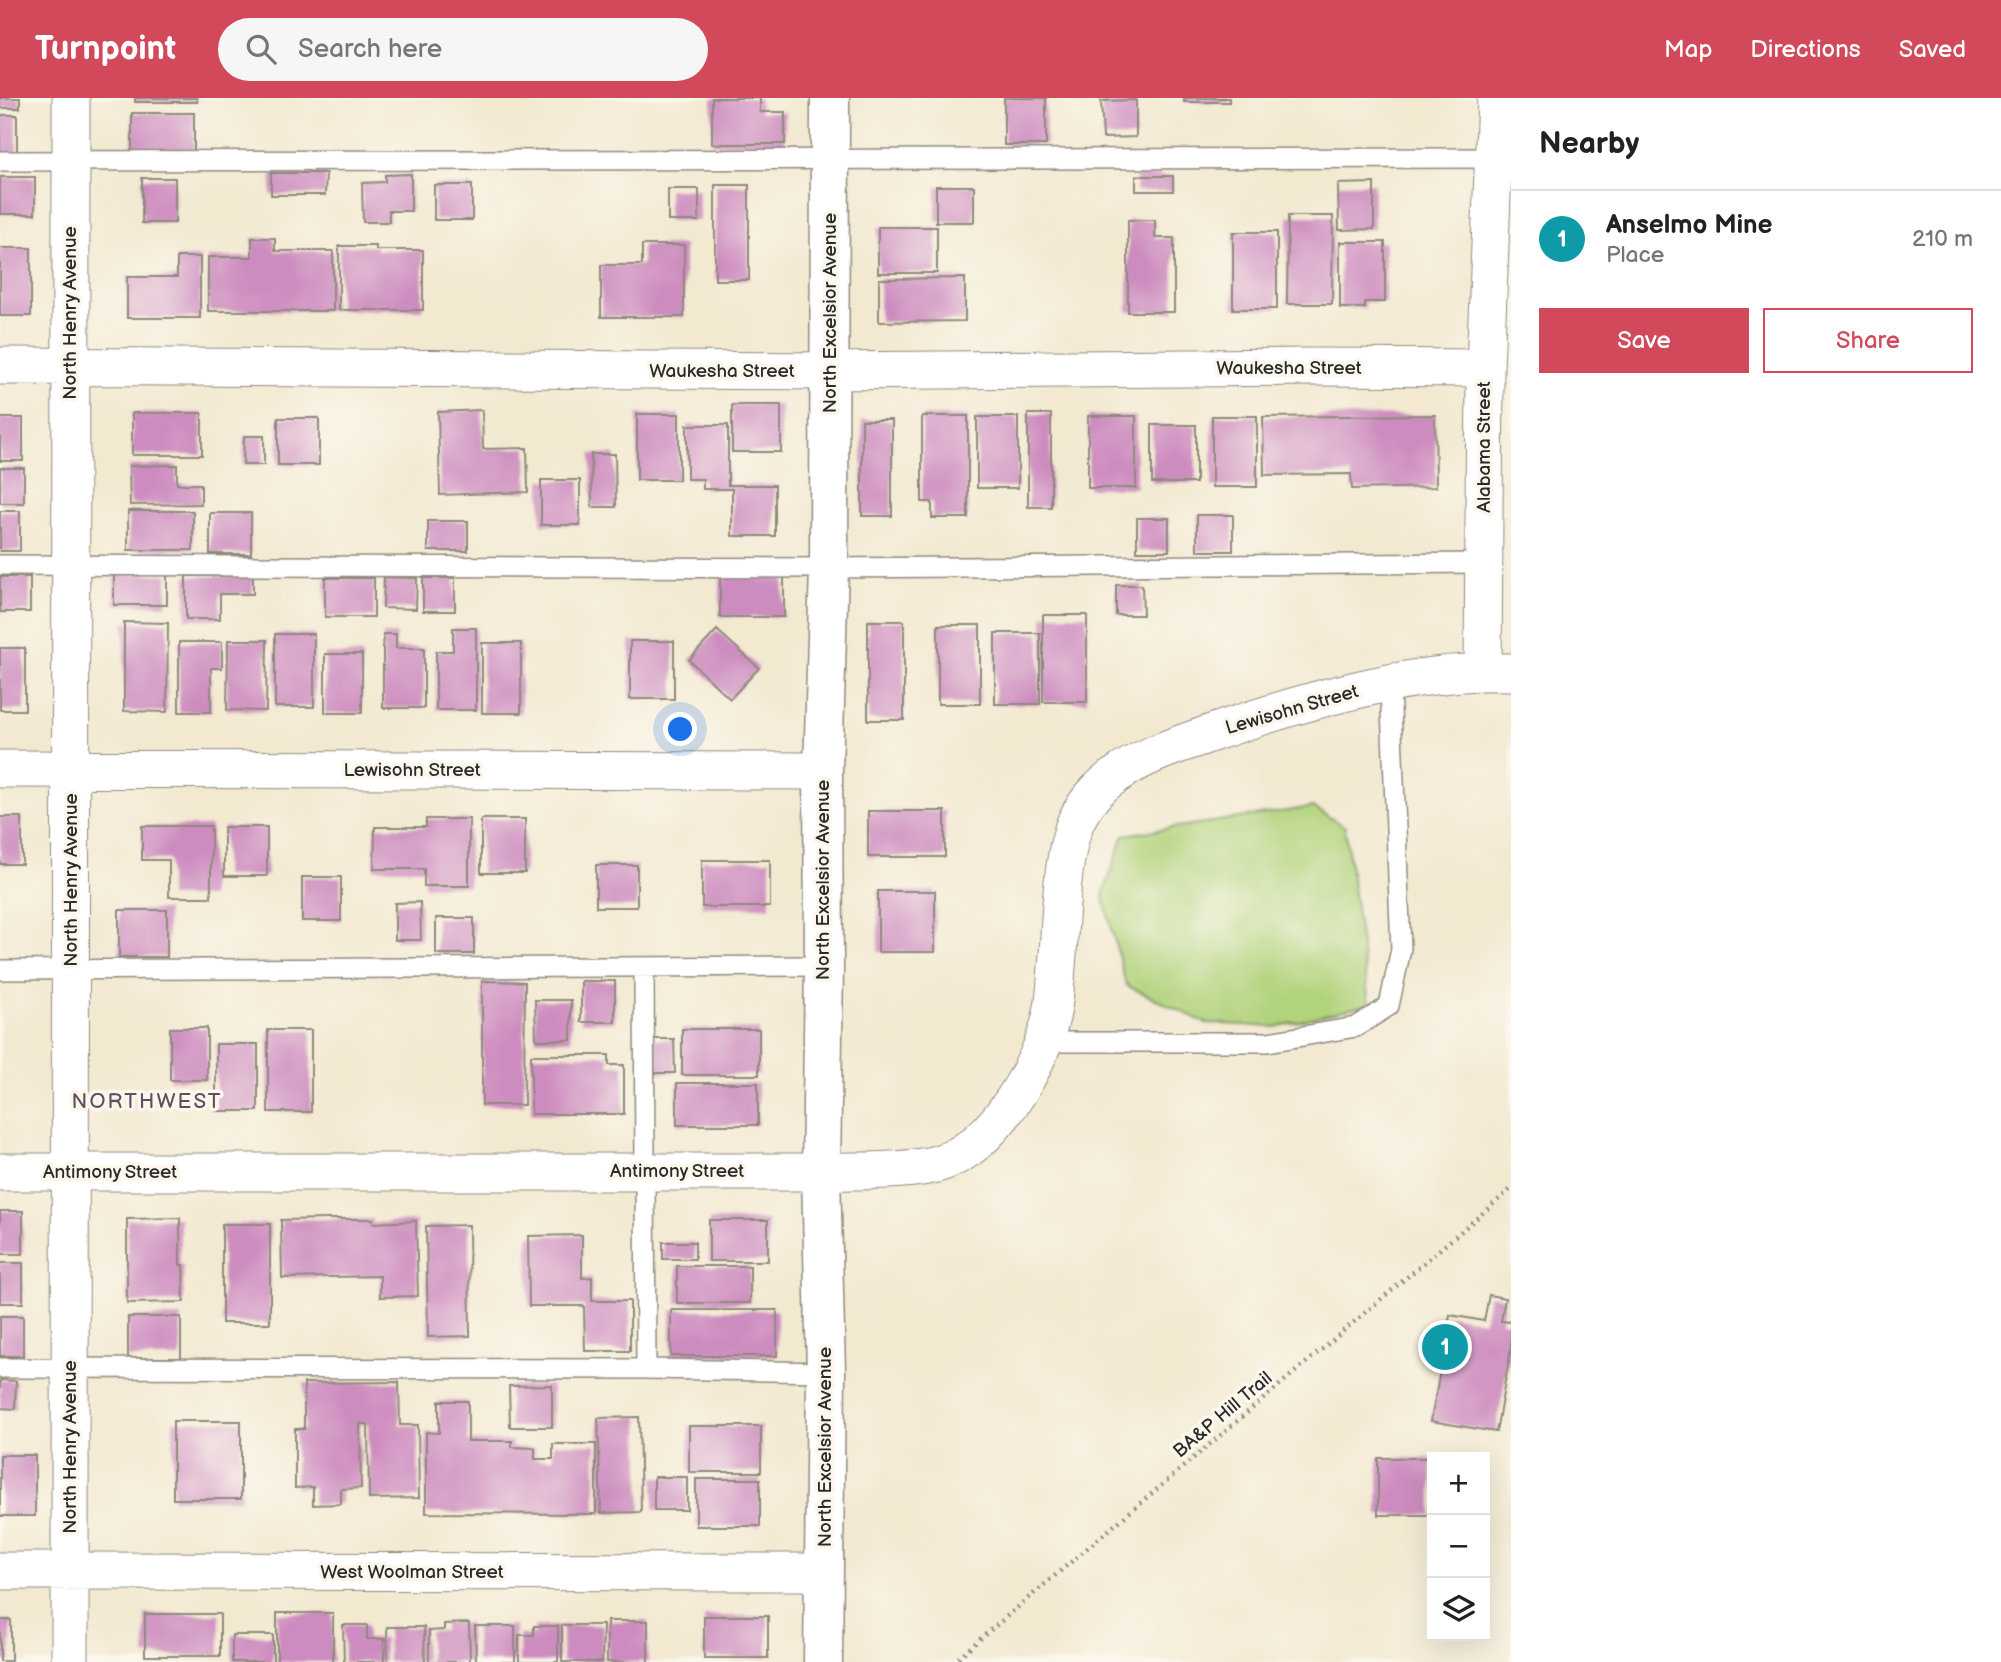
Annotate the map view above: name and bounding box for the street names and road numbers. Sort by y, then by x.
street label: North Excelsior Avenue [819,213,842,413]
street label: North Henry Avenue [59,226,82,400]
street label: Waukesha Street [1216,357,1362,380]
street label: Waukesha Street [649,360,795,383]
street label: Alabama Street [1473,381,1496,513]
street label: Lewisohn Street [1223,680,1361,740]
street label: Lewisohn Street [343,759,481,782]
street label: North Excelsior Avenue [812,780,835,980]
street label: North Henry Avenue [60,793,83,967]
street label: Antimony Street [610,1160,744,1183]
street label: Antimony Street [43,1161,177,1184]
street label: North Excelsior Avenue [814,1347,837,1547]
street label: North Henry Avenue [59,1360,82,1534]
street label: BA&P Hill Trail [1169,1367,1277,1463]
street label: West Woolman Street [320,1561,504,1584]

